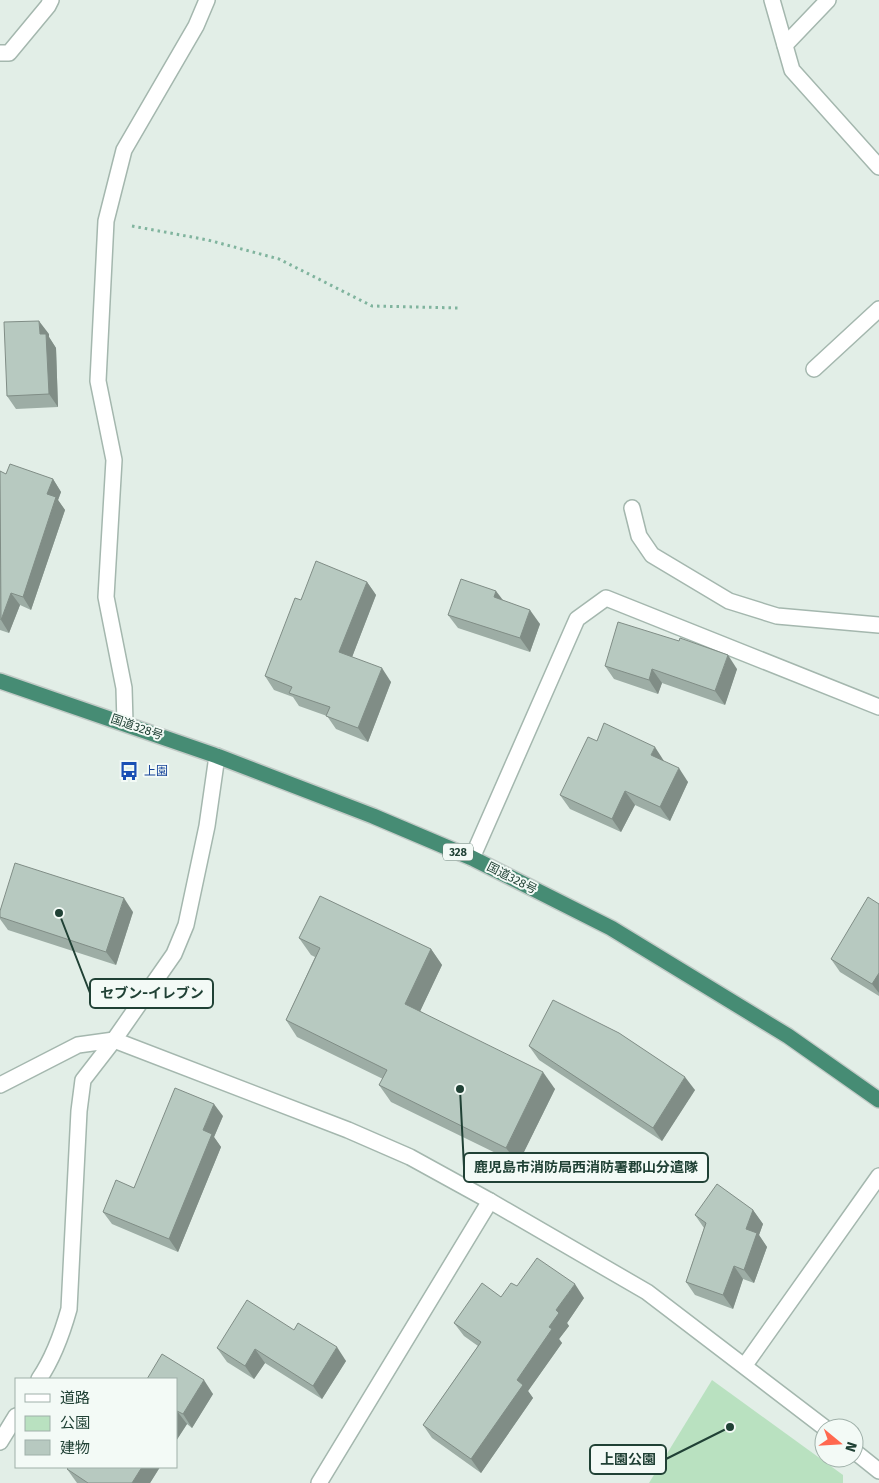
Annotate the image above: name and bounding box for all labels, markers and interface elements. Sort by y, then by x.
street label: 国道328号 [109,712,165,742]
bus stop icon: 上園 [118,760,140,782]
place label: 上園 [144,764,168,778]
road number: 328 [443,844,473,860]
street label: 国道328号 [485,859,539,897]
callout: セブン-イレブン [90,979,213,1008]
text: セブン-イレブン [100,985,204,1002]
callout: 鹿児島市消防局西消防署郡山分遣隊 [464,1153,708,1182]
text: 鹿児島市消防局西消防署郡山分遣隊 [474,1159,698,1176]
legend [15,1378,178,1468]
text: 道路 [60,1389,90,1407]
text: 公園 [60,1414,90,1432]
north arrow [814,1418,864,1468]
text: 建物 [60,1439,90,1457]
text: N [841,1440,860,1454]
callout: 上園公園 [590,1445,666,1474]
text: 上園公園 [600,1451,656,1468]

